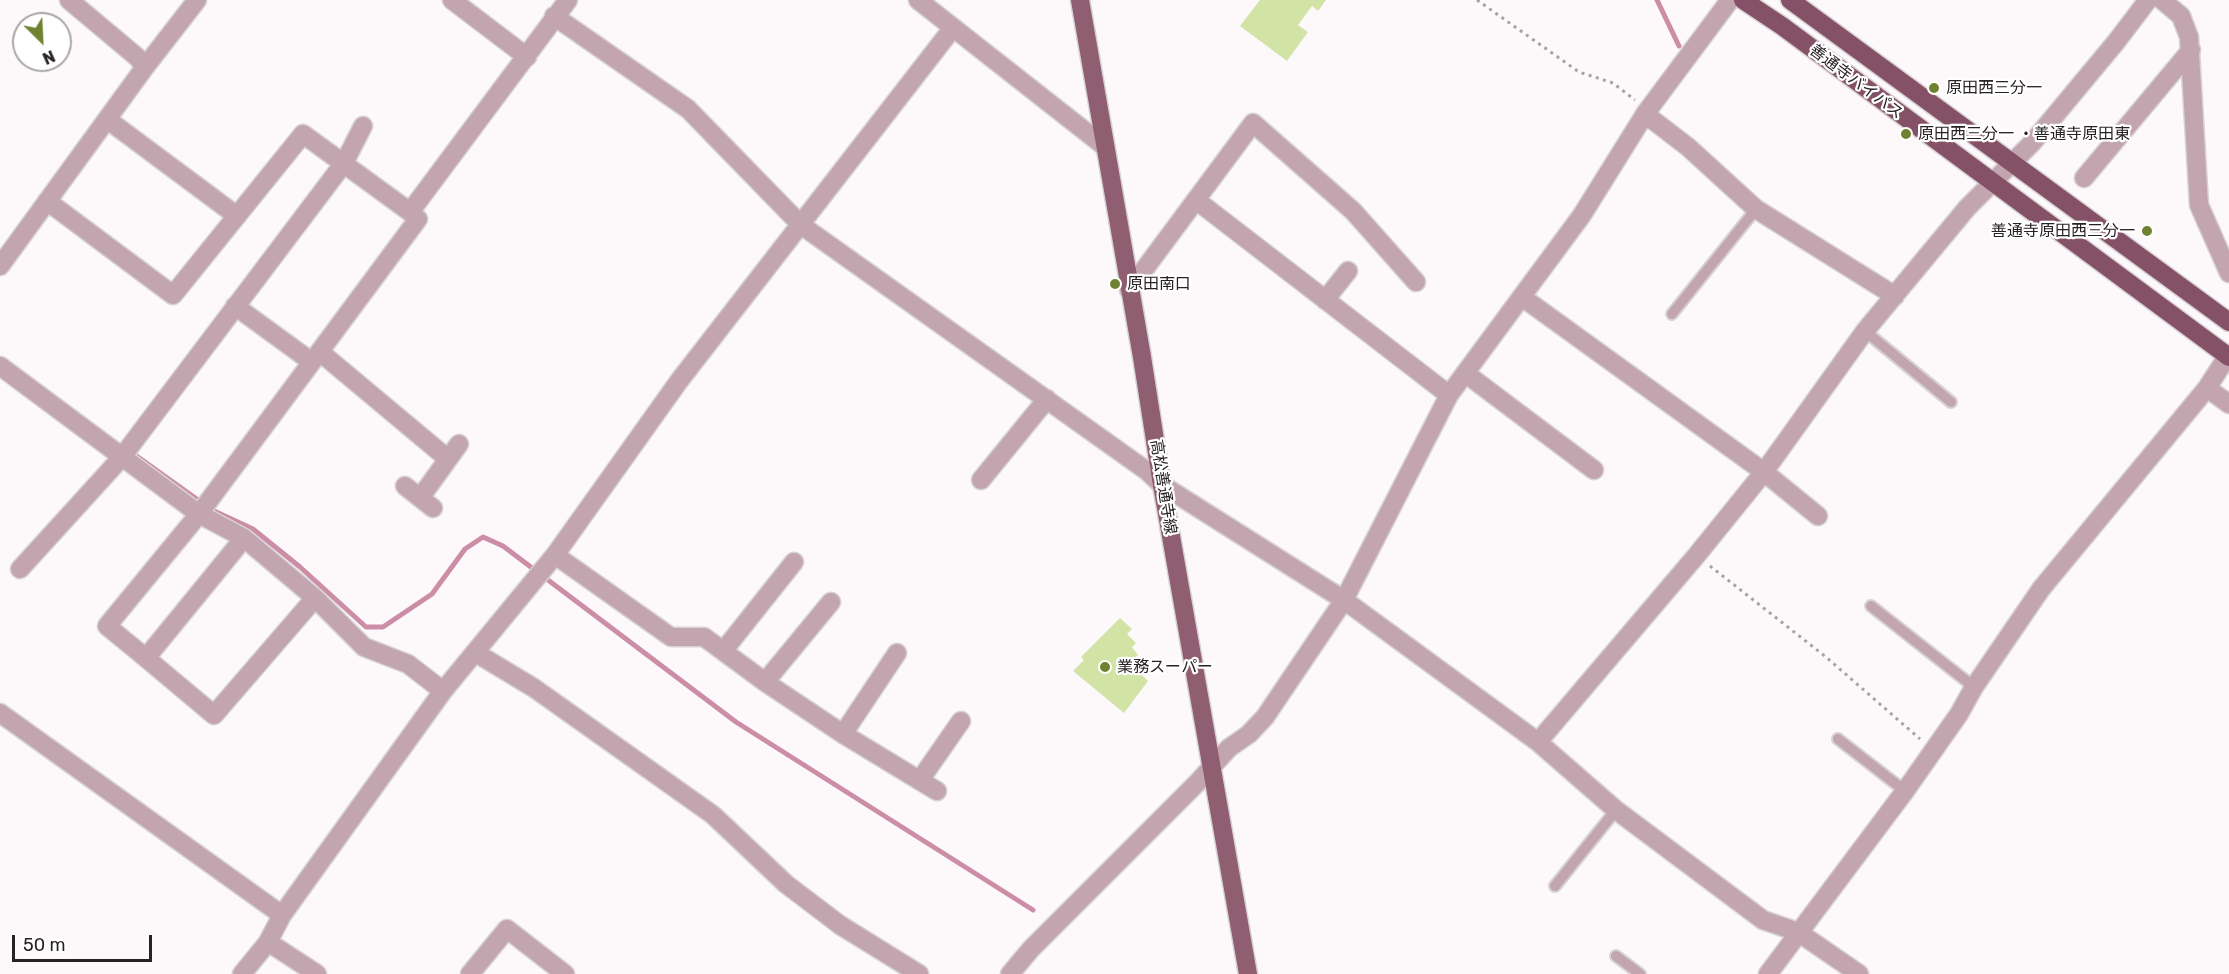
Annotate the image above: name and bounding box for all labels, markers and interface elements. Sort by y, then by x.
north arrow [12,12,72,72]
street label: 善通寺バイパス [1805,41,1907,123]
text: N [40,46,58,68]
place label: 原田西三分一 [1946,78,2042,98]
marker: 原田西三分一 [1927,81,1941,95]
place label: 原田西三分一 ・善通寺原田東 [1918,124,2130,144]
marker: 原田西三分一 ・善通寺原田東 [1899,127,1913,141]
place label: 善通寺原田西三分一 [1991,221,2135,241]
marker: 善通寺原田西三分一 [2140,224,2154,238]
place label: 原田南口 [1127,274,1191,294]
marker: 原田南口 [1108,277,1122,291]
street label: 高松善通寺線 [1146,438,1180,536]
place label: 業務スーパー [1117,657,1213,677]
marker: 業務スーパー [1098,660,1112,674]
scale bar [15,923,154,961]
text: 50 m [23,934,66,956]

